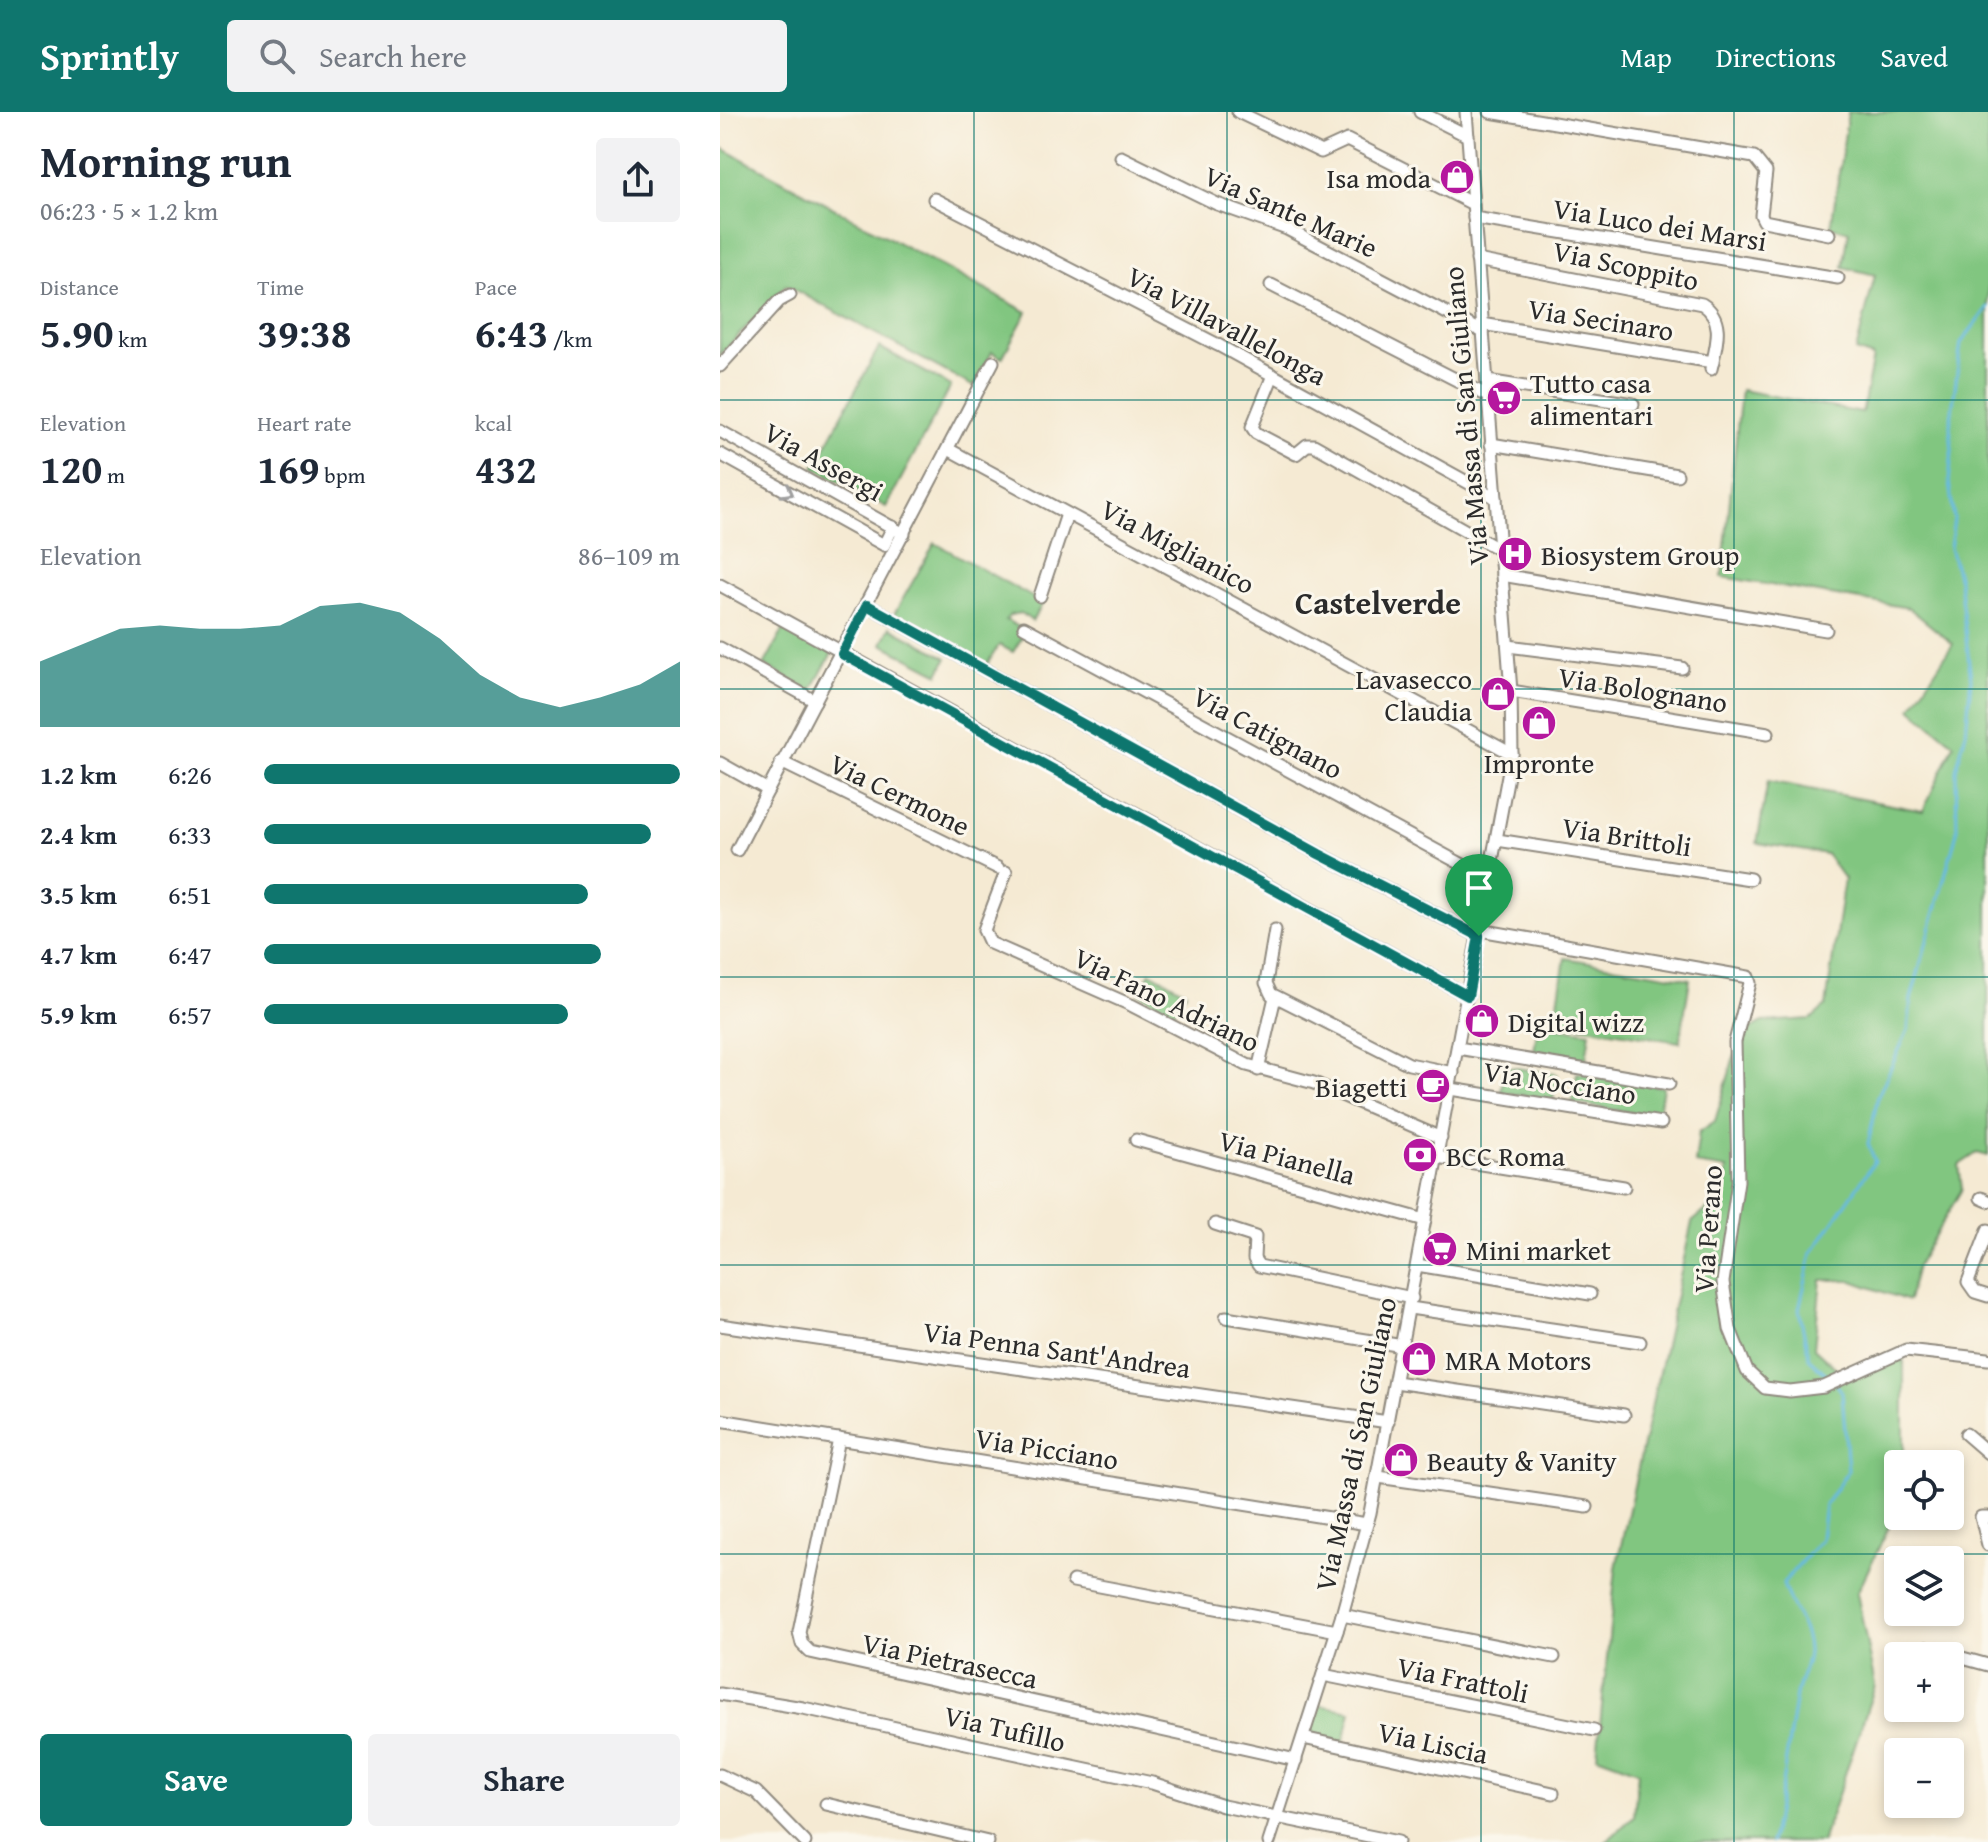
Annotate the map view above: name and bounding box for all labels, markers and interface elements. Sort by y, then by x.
search box [227,20,787,92]
text: Sprintly [40,28,179,84]
icon: search [255,34,299,78]
text: Search here [319,34,467,78]
text: Map [1620,36,1672,77]
text: Directions [1716,36,1836,77]
text: Saved [1880,36,1948,77]
text: Morning run [40,129,291,193]
button: share [596,138,680,222]
street label: Via Sante Marie [1198,154,1384,268]
place label: Isa moda [1327,157,1432,198]
shop icon: Isa moda [1438,158,1476,196]
street label: Via Luco dei Marsi [1550,187,1770,261]
text: 06:23 · 5 × 1.2 km [40,191,218,230]
street label: Via Scoppito [1549,230,1703,300]
street label: Via Villavallelonga [1120,255,1335,395]
street label: Via Massa di San Giuliano [1432,265,1498,567]
text: Distance [40,271,119,303]
text: Time [257,271,304,303]
text: Pace [475,271,517,303]
street label: Via Secinaro [1525,287,1677,351]
text: 5.90 [40,303,113,362]
text: 39:38 [257,303,352,362]
text: 6:43 [475,303,548,362]
text: km [113,323,147,355]
text: /km [548,323,593,355]
place label: Tutto casa alimentari [1530,362,1653,435]
supermarket icon: Tutto casa alimentari [1485,379,1523,417]
text: Elevation [40,407,126,439]
text: Heart rate [257,407,352,439]
text: kcal [475,407,512,439]
street label: Via Assergi [757,411,891,511]
text: 120 [40,439,102,498]
text: 169 [257,439,320,498]
text: 432 [475,439,537,498]
text: m [102,459,125,491]
text: bpm [320,459,366,491]
one-way arrow [780,482,794,498]
street label: Via Miglianico [1094,488,1262,604]
place label: Biosystem Group [1541,534,1739,575]
hospital icon: Biosystem Group [1496,535,1534,573]
text: Elevation [40,536,142,575]
text: 86–109 m [578,536,680,575]
district label: Castelverde [1295,579,1461,626]
street label: Via Bolognano [1555,655,1731,723]
place label: Lavasecco Claudia [1356,658,1473,731]
street label: Via Catignano [1186,675,1350,789]
shop icon: Lavasecco Claudia [1479,675,1517,713]
shop icon: Impronte [1520,704,1558,742]
street label: Via Cermone [823,742,977,846]
place label: Impronte [1484,742,1594,783]
text: 1.2 km [40,755,117,794]
text: 6:26 [168,755,212,794]
street label: Via Brittoli [1559,806,1695,866]
text: 2.4 km [40,815,117,854]
text: 6:33 [168,815,212,854]
pin [1445,854,1513,936]
icon: arrive [1457,866,1501,910]
text: 3.5 km [40,875,117,914]
text: 6:51 [168,875,212,914]
text: 4.7 km [40,935,117,974]
text: 6:47 [168,935,212,974]
street label: Via Fano Adriano [1067,936,1267,1062]
text: 5.9 km [40,995,117,1034]
text: 6:57 [168,995,212,1034]
place label: Digital wizz [1508,1001,1644,1042]
shop icon: Digital wizz [1463,1002,1501,1040]
street label: Via Nocciano [1481,1050,1639,1114]
place label: Biagetti [1315,1066,1407,1107]
cafe icon: Biagetti [1414,1067,1452,1105]
street label: Via Pianella [1214,1119,1360,1195]
place label: BCC Roma [1446,1135,1566,1176]
bank icon: BCC Roma [1401,1136,1439,1174]
street label: Via Perano [1682,1164,1732,1294]
place label: Mini market [1466,1229,1611,1270]
supermarket icon: Mini market [1421,1230,1459,1268]
street label: Via Massa di San Giuliano [1304,1293,1406,1595]
street label: Via Penna Sant'Andrea [921,1310,1194,1388]
place label: MRA Motors [1445,1339,1591,1380]
shop icon: MRA Motors [1400,1340,1438,1378]
street label: Via Picciano [972,1416,1122,1480]
place label: Beauty & Vanity [1427,1440,1617,1481]
shop icon: Beauty & Vanity [1382,1441,1420,1479]
map controls [1884,1450,1964,1818]
button: locate [1884,1450,1964,1530]
button: layers [1884,1546,1964,1626]
street label: Via Pietrasecca [859,1621,1042,1699]
button: + [1884,1642,1964,1722]
street label: Via Frattoli [1393,1645,1533,1713]
street label: Via Tufillo [940,1694,1070,1762]
street label: Via Liscia [1374,1710,1493,1774]
button: Save [40,1734,352,1826]
button: Share [368,1734,680,1826]
button: − [1884,1738,1964,1818]

